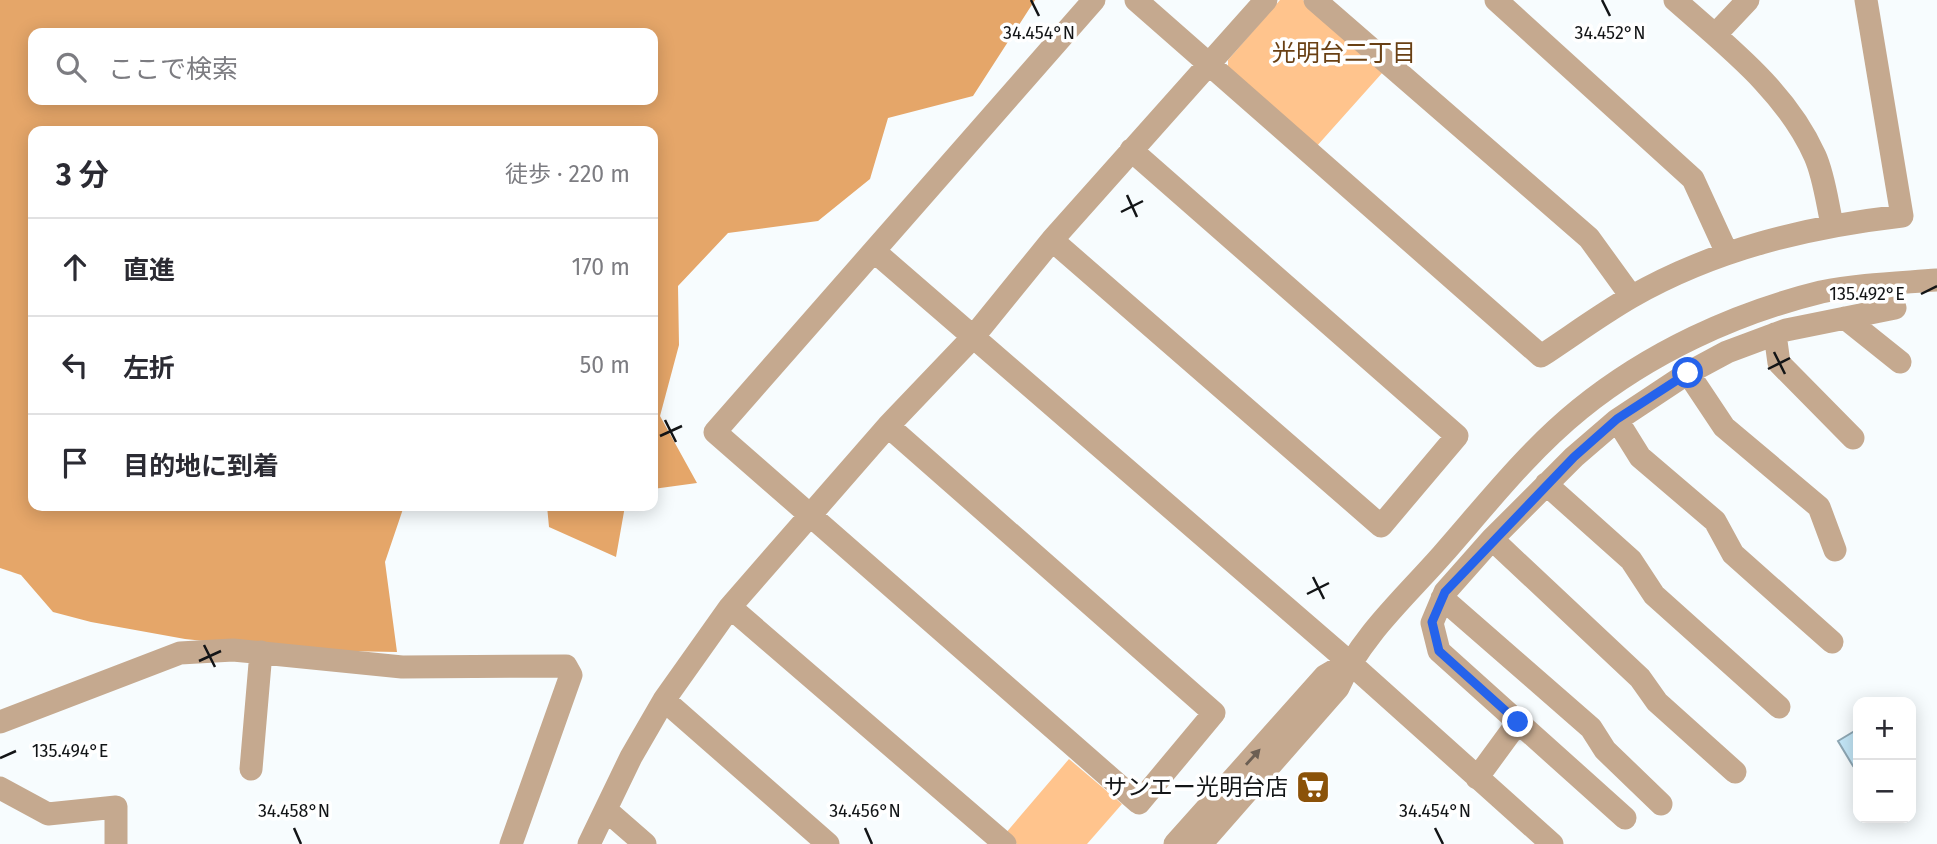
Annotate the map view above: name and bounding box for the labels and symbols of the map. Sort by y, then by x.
text: 34.454°N [1003,22,1075,44]
text: 34.452°N [1574,22,1646,44]
district label: 光明台二丁目 [1272,39,1416,67]
text: 135.492°E [1829,283,1905,305]
route start [1672,357,1703,388]
route end [1502,706,1533,737]
text: 135.494°E [32,740,108,762]
one-way arrow [1245,748,1261,765]
supermarket icon: サンエー光明台店 [1294,768,1332,806]
place label: サンエー光明台店 [1104,773,1288,801]
text: 34.458°N [258,800,330,822]
text: 34.456°N [829,800,901,822]
text: 34.454°N [1399,800,1471,822]

